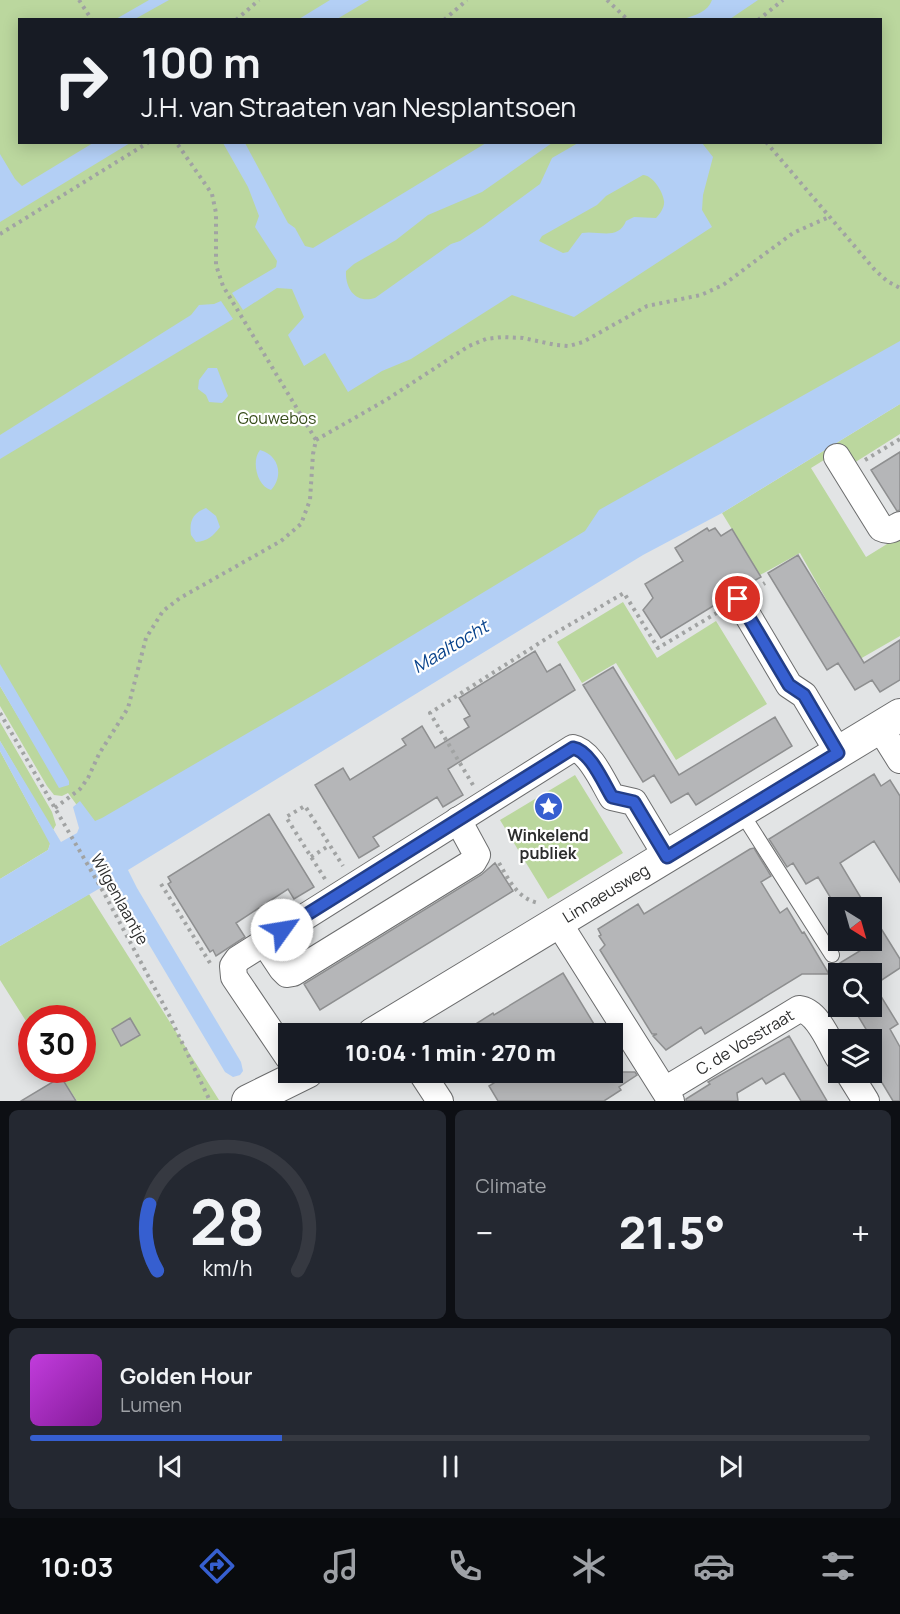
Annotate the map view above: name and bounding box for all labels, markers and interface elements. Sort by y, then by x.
text: 100 m [141,33,261,91]
icon: right [42,42,120,120]
text: J.H. van Straaten van Nesplantsoen [141,88,576,125]
park label: Gouwebos [238,407,316,429]
pin [712,573,763,624]
icon: arrive [721,582,754,615]
water label: Maaltocht [408,613,494,678]
place icon: Winkelend publiek [532,791,564,823]
place label: Winkelend publiek [507,824,589,864]
street label: Wilgenlaantje [86,849,154,949]
street label: Linnaeusweg [558,858,653,928]
north arrow [828,897,882,951]
map controls [828,897,882,1083]
position arrow [250,898,314,962]
button: search [828,963,882,1017]
street label: C. de Vosstraat [691,1004,798,1080]
speed limit sign: 30 [18,1005,96,1083]
button: layers [828,1029,882,1083]
text: 10:04 · 1 min · 270 m [345,1038,556,1068]
text: Climate [476,1172,547,1199]
text: 28 [190,1178,265,1264]
text: 21.5° [619,1201,726,1263]
text: − [476,1210,493,1255]
text: + [851,1210,870,1255]
text: km/h [202,1254,252,1283]
text: Golden Hour [120,1361,253,1391]
text: Lumen [120,1391,182,1418]
icon: previous [154,1450,187,1483]
icon: pause [434,1450,467,1483]
icon: next [714,1450,747,1483]
icon: directions [196,1545,238,1587]
icon: music [320,1545,362,1587]
icon: phone [444,1545,486,1587]
icon: climate [568,1545,610,1587]
icon: car [693,1545,735,1587]
icon: filters [817,1545,859,1587]
text: 10:03 [41,1548,113,1585]

